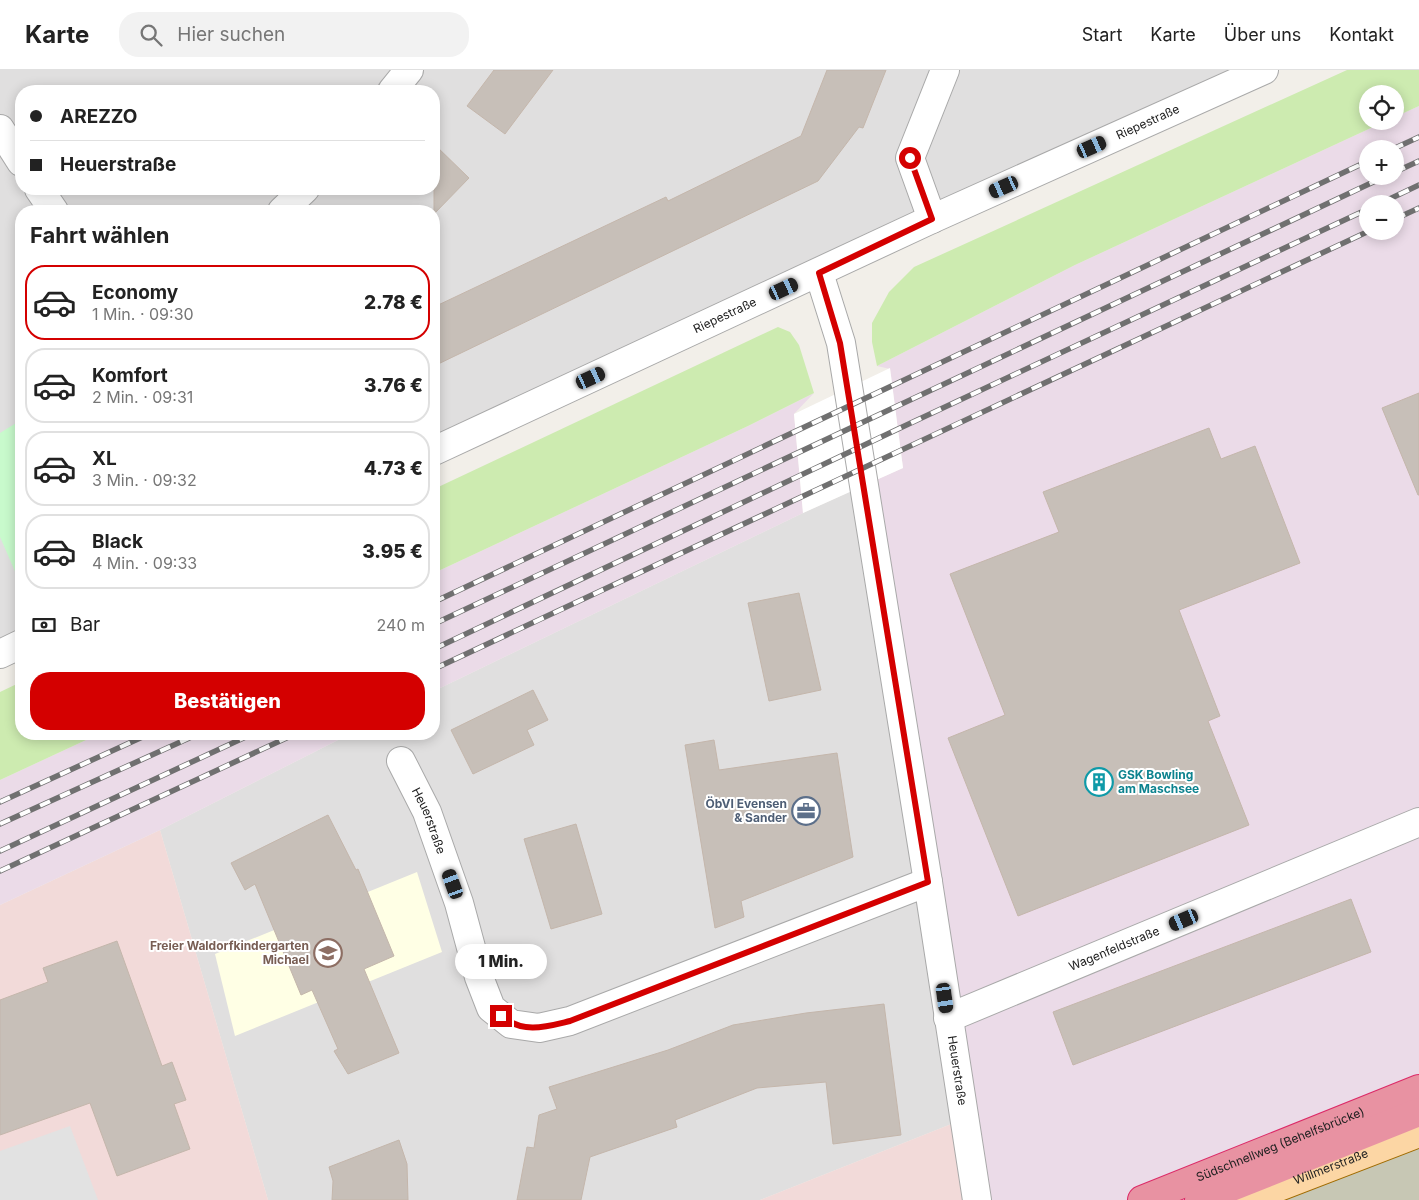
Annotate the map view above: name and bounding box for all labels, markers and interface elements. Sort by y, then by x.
search box [119,12,469,57]
text: Karte [25,20,89,49]
icon: search [137,21,165,49]
text: Hier suchen [177,23,285,46]
text: Start [1082,24,1122,45]
text: Karte [1150,24,1196,45]
text: Über uns [1224,24,1301,45]
text: Kontakt [1329,24,1394,45]
map controls [1359,85,1404,240]
button: locate [1359,85,1404,130]
street label: Riepestraße [1114,101,1182,142]
text: AREZZO [60,105,137,128]
car [1075,134,1108,160]
button: + [1359,140,1404,185]
route start [899,147,921,169]
text: Heuerstraße [60,153,176,176]
car [987,174,1020,200]
button: − [1359,195,1404,240]
text: Fahrt wählen [30,222,170,248]
car [767,276,800,302]
icon: car [32,280,77,325]
text: Economy [92,281,178,304]
text: 2.78 € [364,291,423,314]
street label: Riepestraße [691,294,759,336]
text: 1 Min. · 09:30 [92,304,194,324]
icon: car [32,363,77,408]
text: Komfort [92,364,168,387]
car [574,365,607,391]
text: 3.76 € [364,374,423,397]
text: 2 Min. · 09:31 [92,387,193,407]
icon: car [32,446,77,491]
text: XL [92,447,117,470]
text: 4.73 € [364,457,423,480]
text: 3 Min. · 09:32 [92,470,197,490]
icon: car [32,529,77,574]
text: Black [92,530,143,553]
text: 3.95 € [362,540,423,563]
text: 4 Min. · 09:33 [92,553,197,573]
icon: cash [30,611,58,639]
text: Bar [70,613,100,636]
text: 240 m [377,615,425,635]
button: Bestätigen [30,672,425,730]
building icon: GSK Bowling am Maschsee [1084,767,1114,797]
place label: GSK Bowling am Maschsee [1118,767,1199,796]
street label: Heuerstraße [409,785,449,856]
place label: ÖbVI Evensen & Sander [706,796,787,825]
office icon: ÖbVI Evensen & Sander [791,796,821,826]
car [440,867,465,901]
car [1167,907,1200,933]
street label: Wagenfeldstraße [1066,923,1162,974]
place label: Freier Waldorfkindergarten Michael [150,938,309,967]
school or university icon: Freier Waldorfkindergarten Michael [313,938,343,968]
callout: 1 Min. [455,944,547,978]
text: 1 Min. [478,951,524,971]
car [935,982,954,1014]
route end [490,1005,512,1027]
street label: Heuerstraße [945,1034,970,1106]
street label: Südschnellweg (Behelfsbrücke) [1194,1104,1366,1185]
street label: Willmerstraße [1291,1145,1370,1188]

